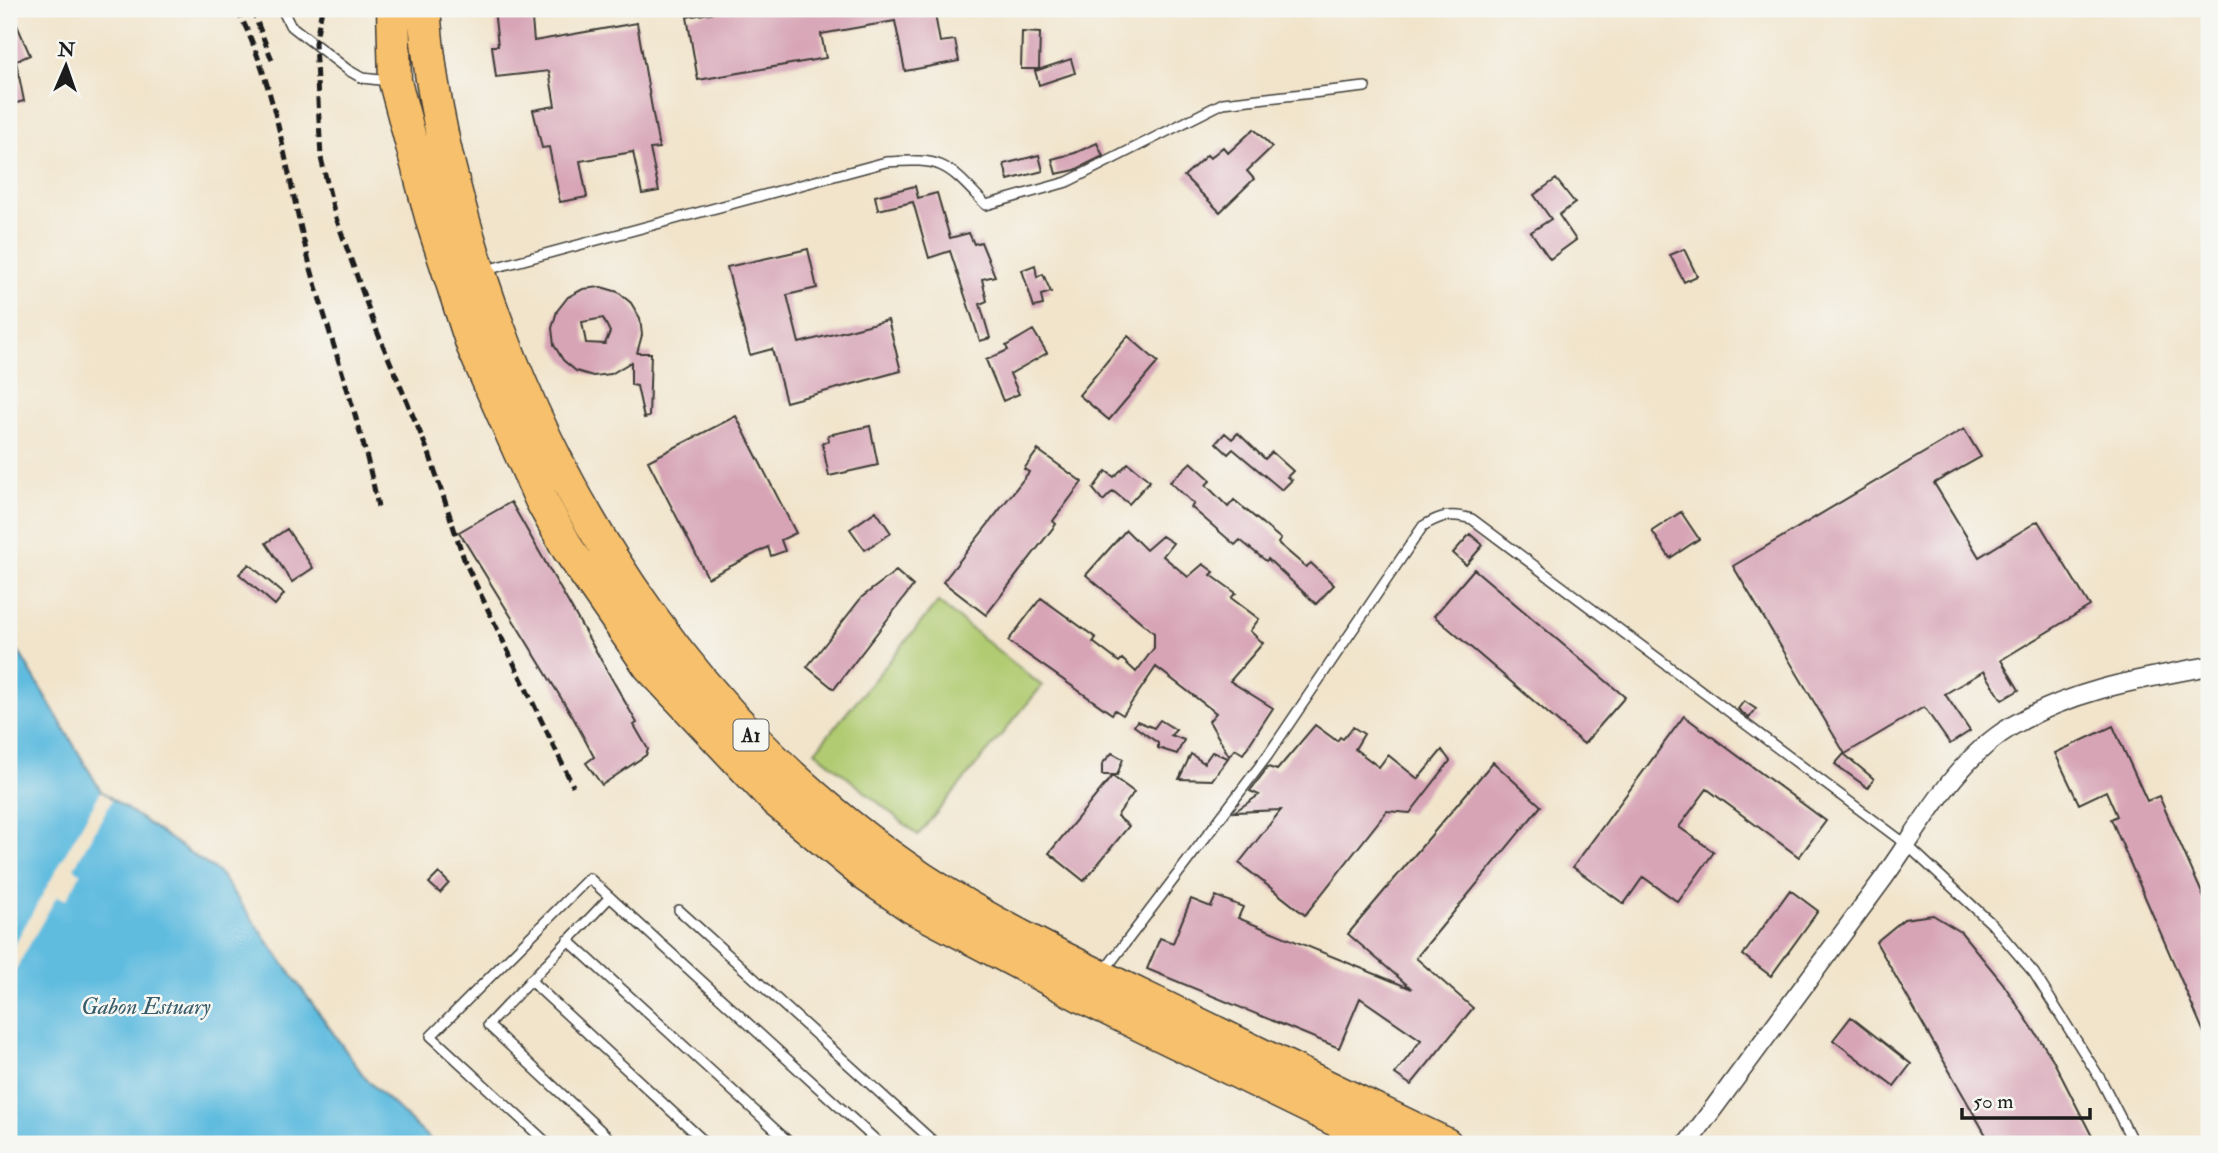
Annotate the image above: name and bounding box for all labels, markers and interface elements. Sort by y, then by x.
north arrow [32,32,102,102]
text: N [57,38,76,62]
road number: A1 [734,720,768,750]
water label: Gabon Estuary [81,992,211,1021]
scale bar [1962,1076,2090,1120]
text: 50 m [1973,1088,2014,1115]

